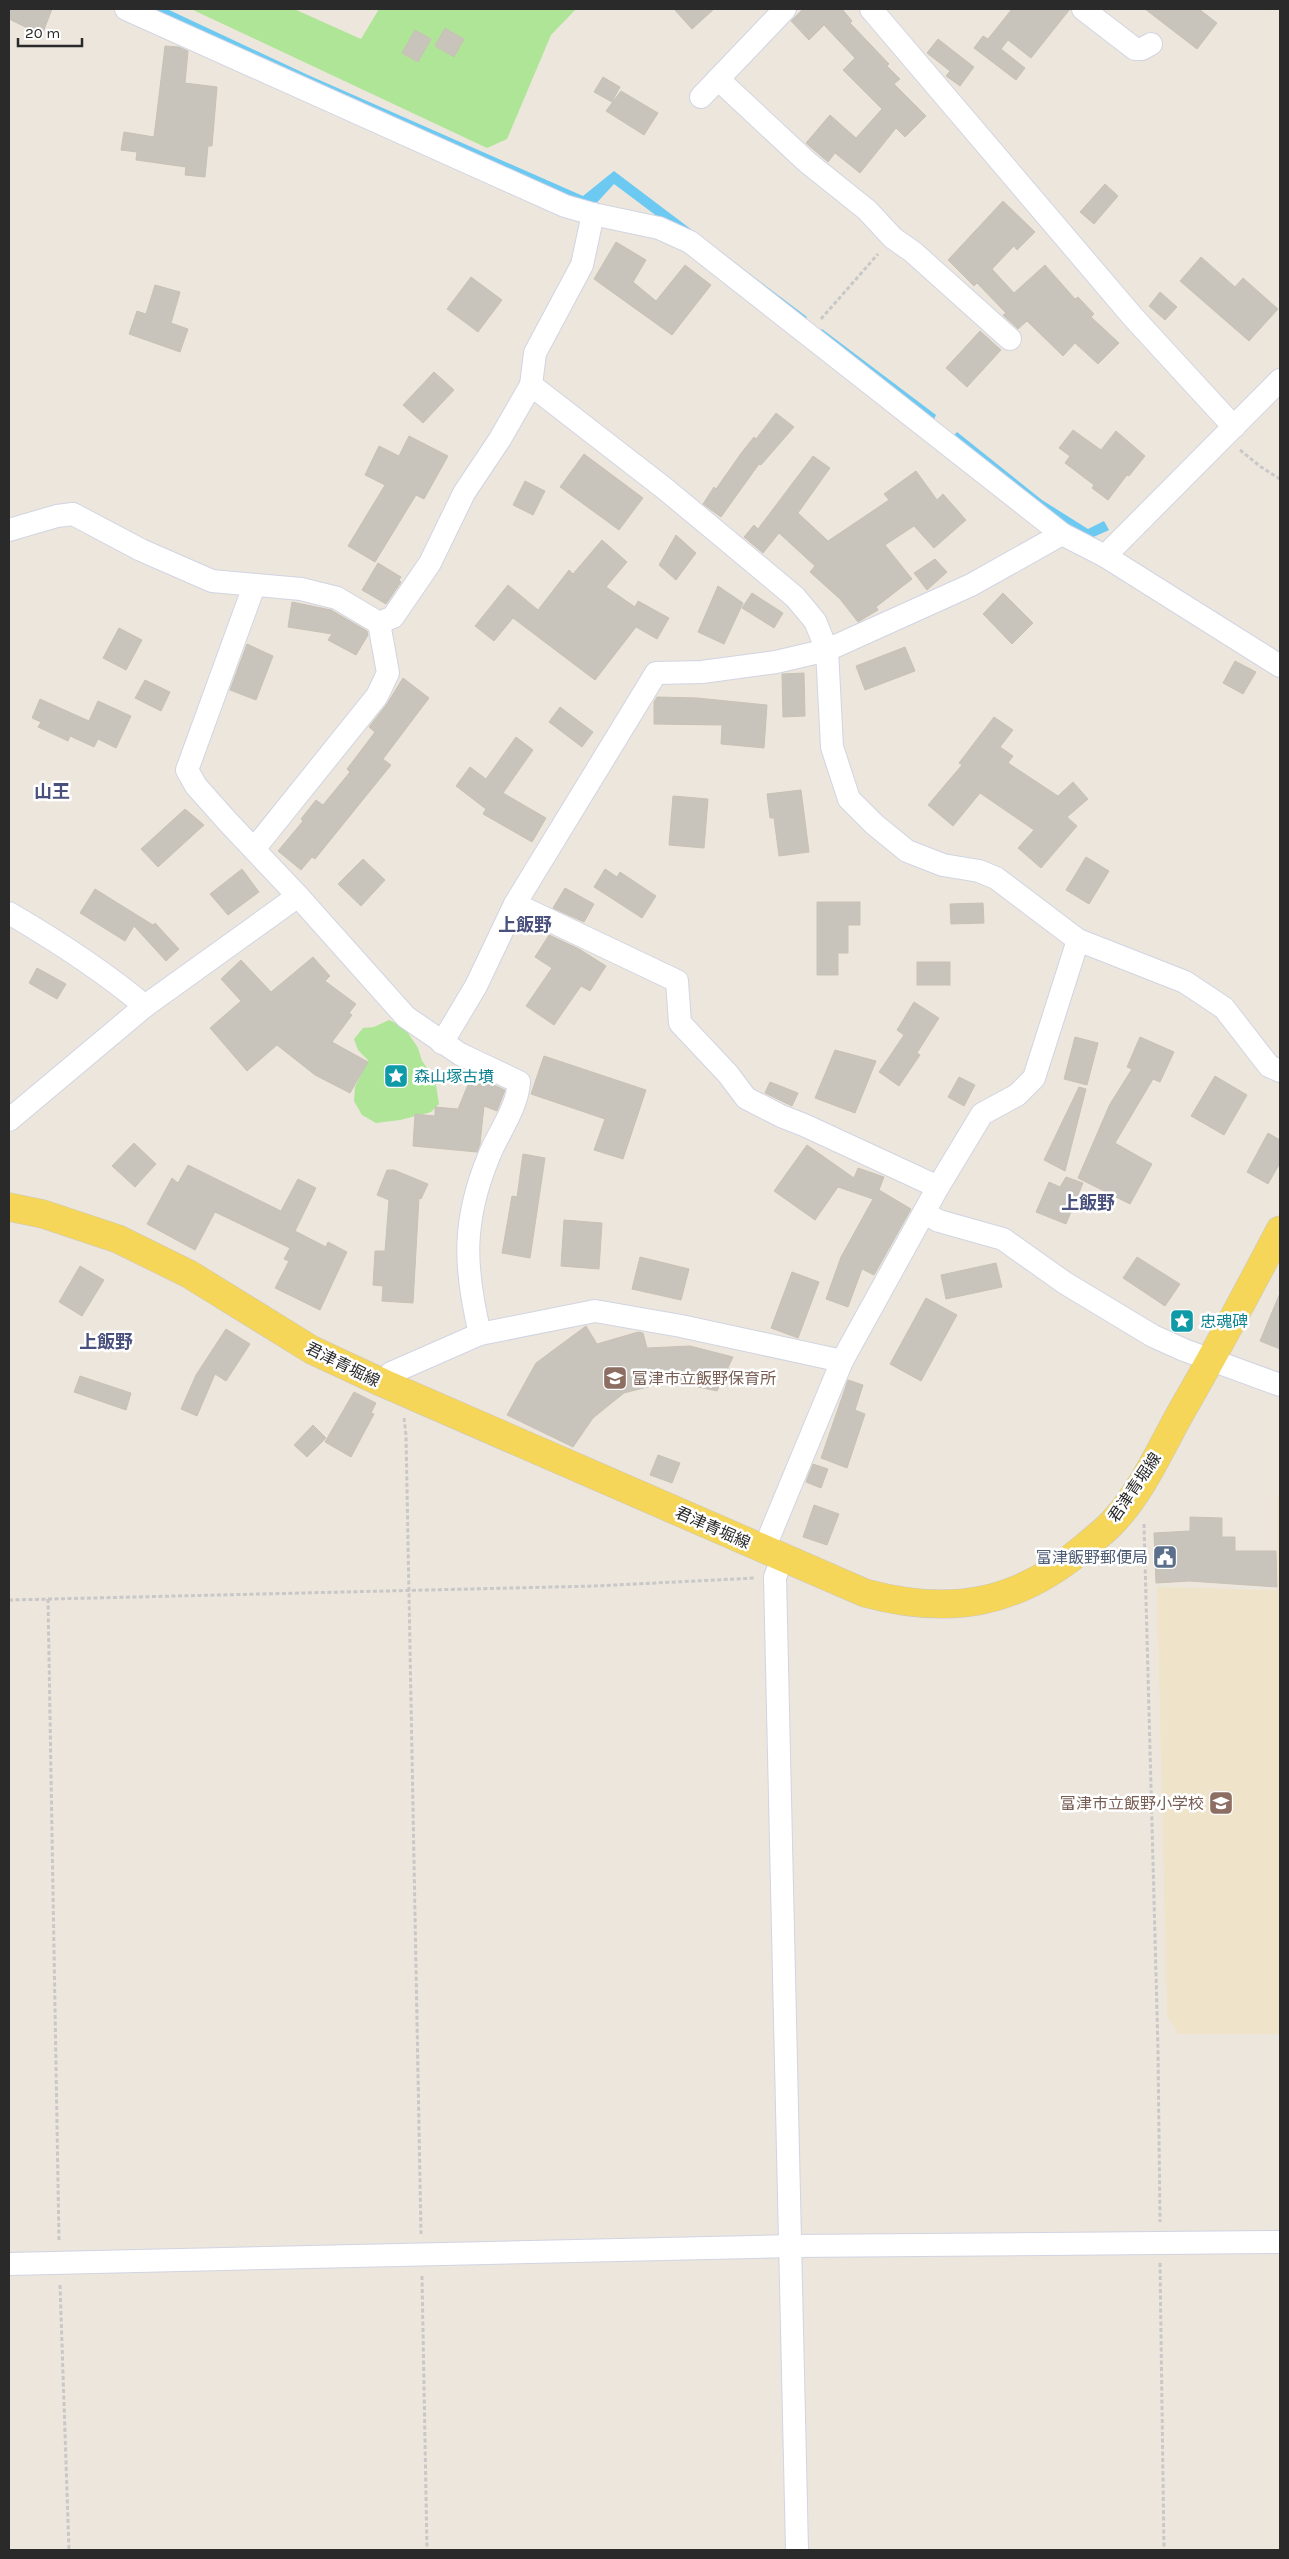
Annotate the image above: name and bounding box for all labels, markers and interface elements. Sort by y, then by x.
scale bar [18,15,81,47]
text: 20 m [25,24,60,42]
district label: 山王 [34,781,70,803]
district label: 上飯野 [498,914,552,936]
place icon: 森山塚古墳 [383,1063,409,1089]
place label: 森山塚古墳 [414,1067,494,1086]
district label: 上飯野 [1061,1192,1115,1214]
place icon: 忠魂碑 [1169,1308,1195,1334]
place label: 忠魂碑 [1200,1312,1248,1331]
district label: 上飯野 [79,1331,133,1353]
street label: 君津青堀線 [303,1338,383,1391]
school or university icon: 富津市立飯野保育所 [602,1365,628,1391]
place label: 富津市立飯野保育所 [632,1369,776,1388]
street label: 君津青堀線 [1104,1449,1165,1526]
street label: 君津青堀線 [672,1503,753,1552]
public building icon: 富津飯野郵便局 [1152,1544,1178,1570]
place label: 富津飯野郵便局 [1036,1548,1148,1567]
school or university icon: 富津市立飯野小学校 [1208,1790,1234,1816]
place label: 富津市立飯野小学校 [1060,1794,1204,1813]

